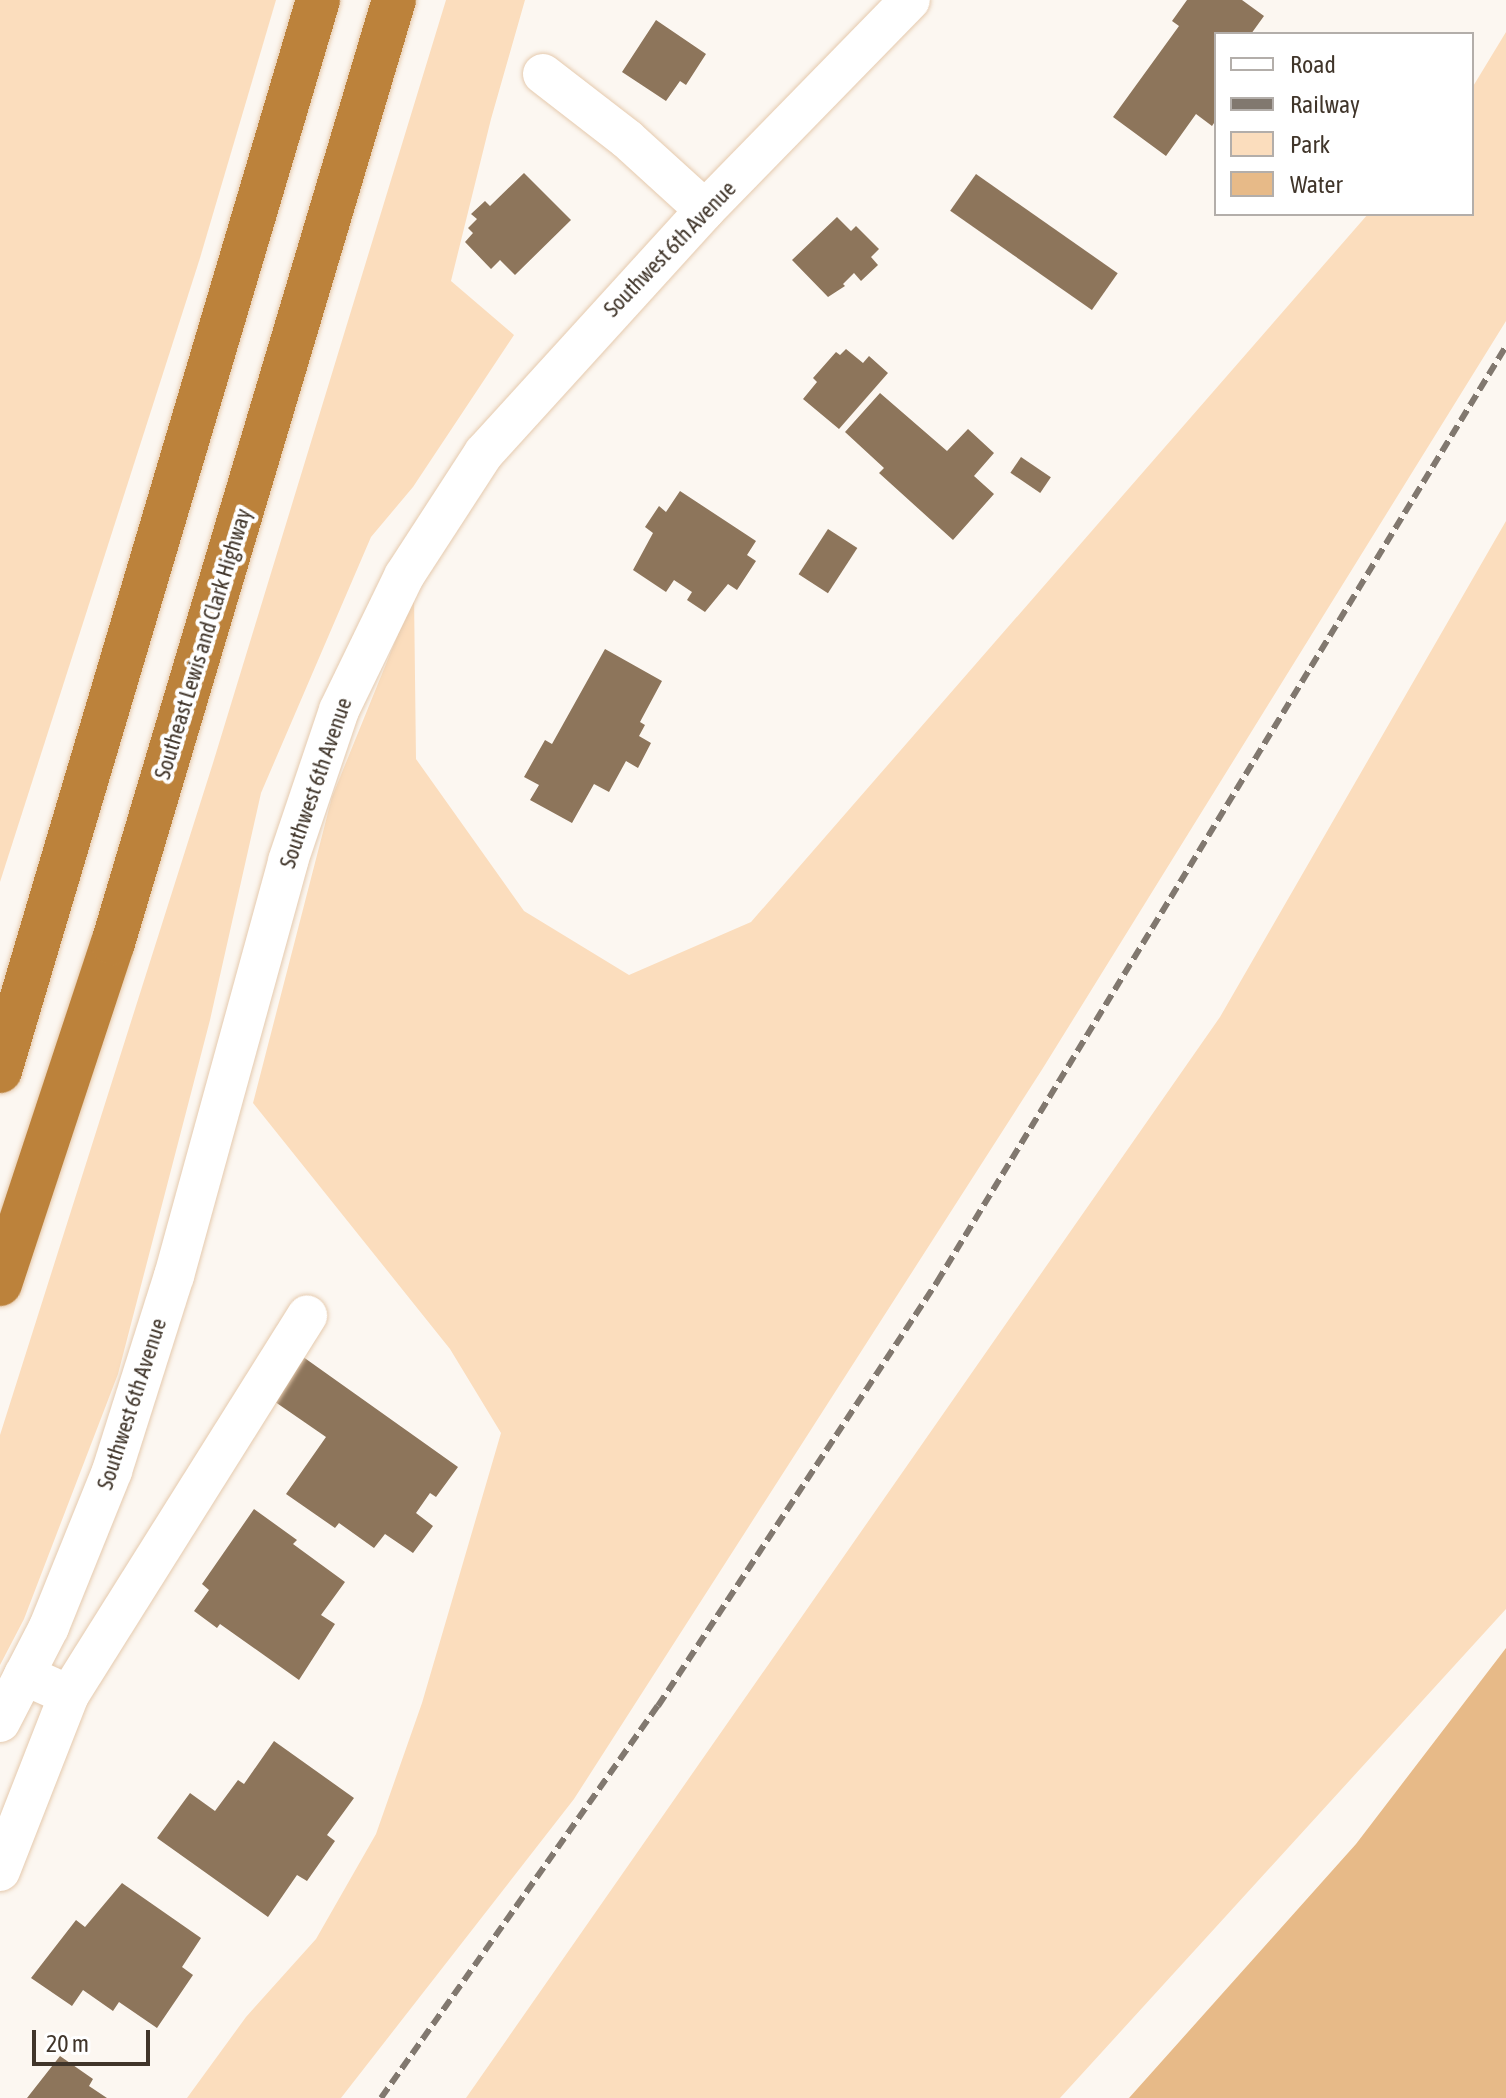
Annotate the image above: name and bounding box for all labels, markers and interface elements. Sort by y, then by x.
legend [1214,32,1474,216]
text: Road [1290,51,1336,78]
text: Railway [1290,91,1360,118]
text: Park [1290,131,1330,158]
text: Water [1290,171,1343,198]
street label: Southwest 6th Avenue [599,176,741,322]
street label: Southeast Lewis and Clark Highway [149,506,257,782]
street label: Southwest 6th Avenue [274,694,358,872]
street label: Southwest 6th Avenue [92,1315,172,1493]
scale bar [36,2014,154,2064]
text: 20 m [46,2030,89,2057]

